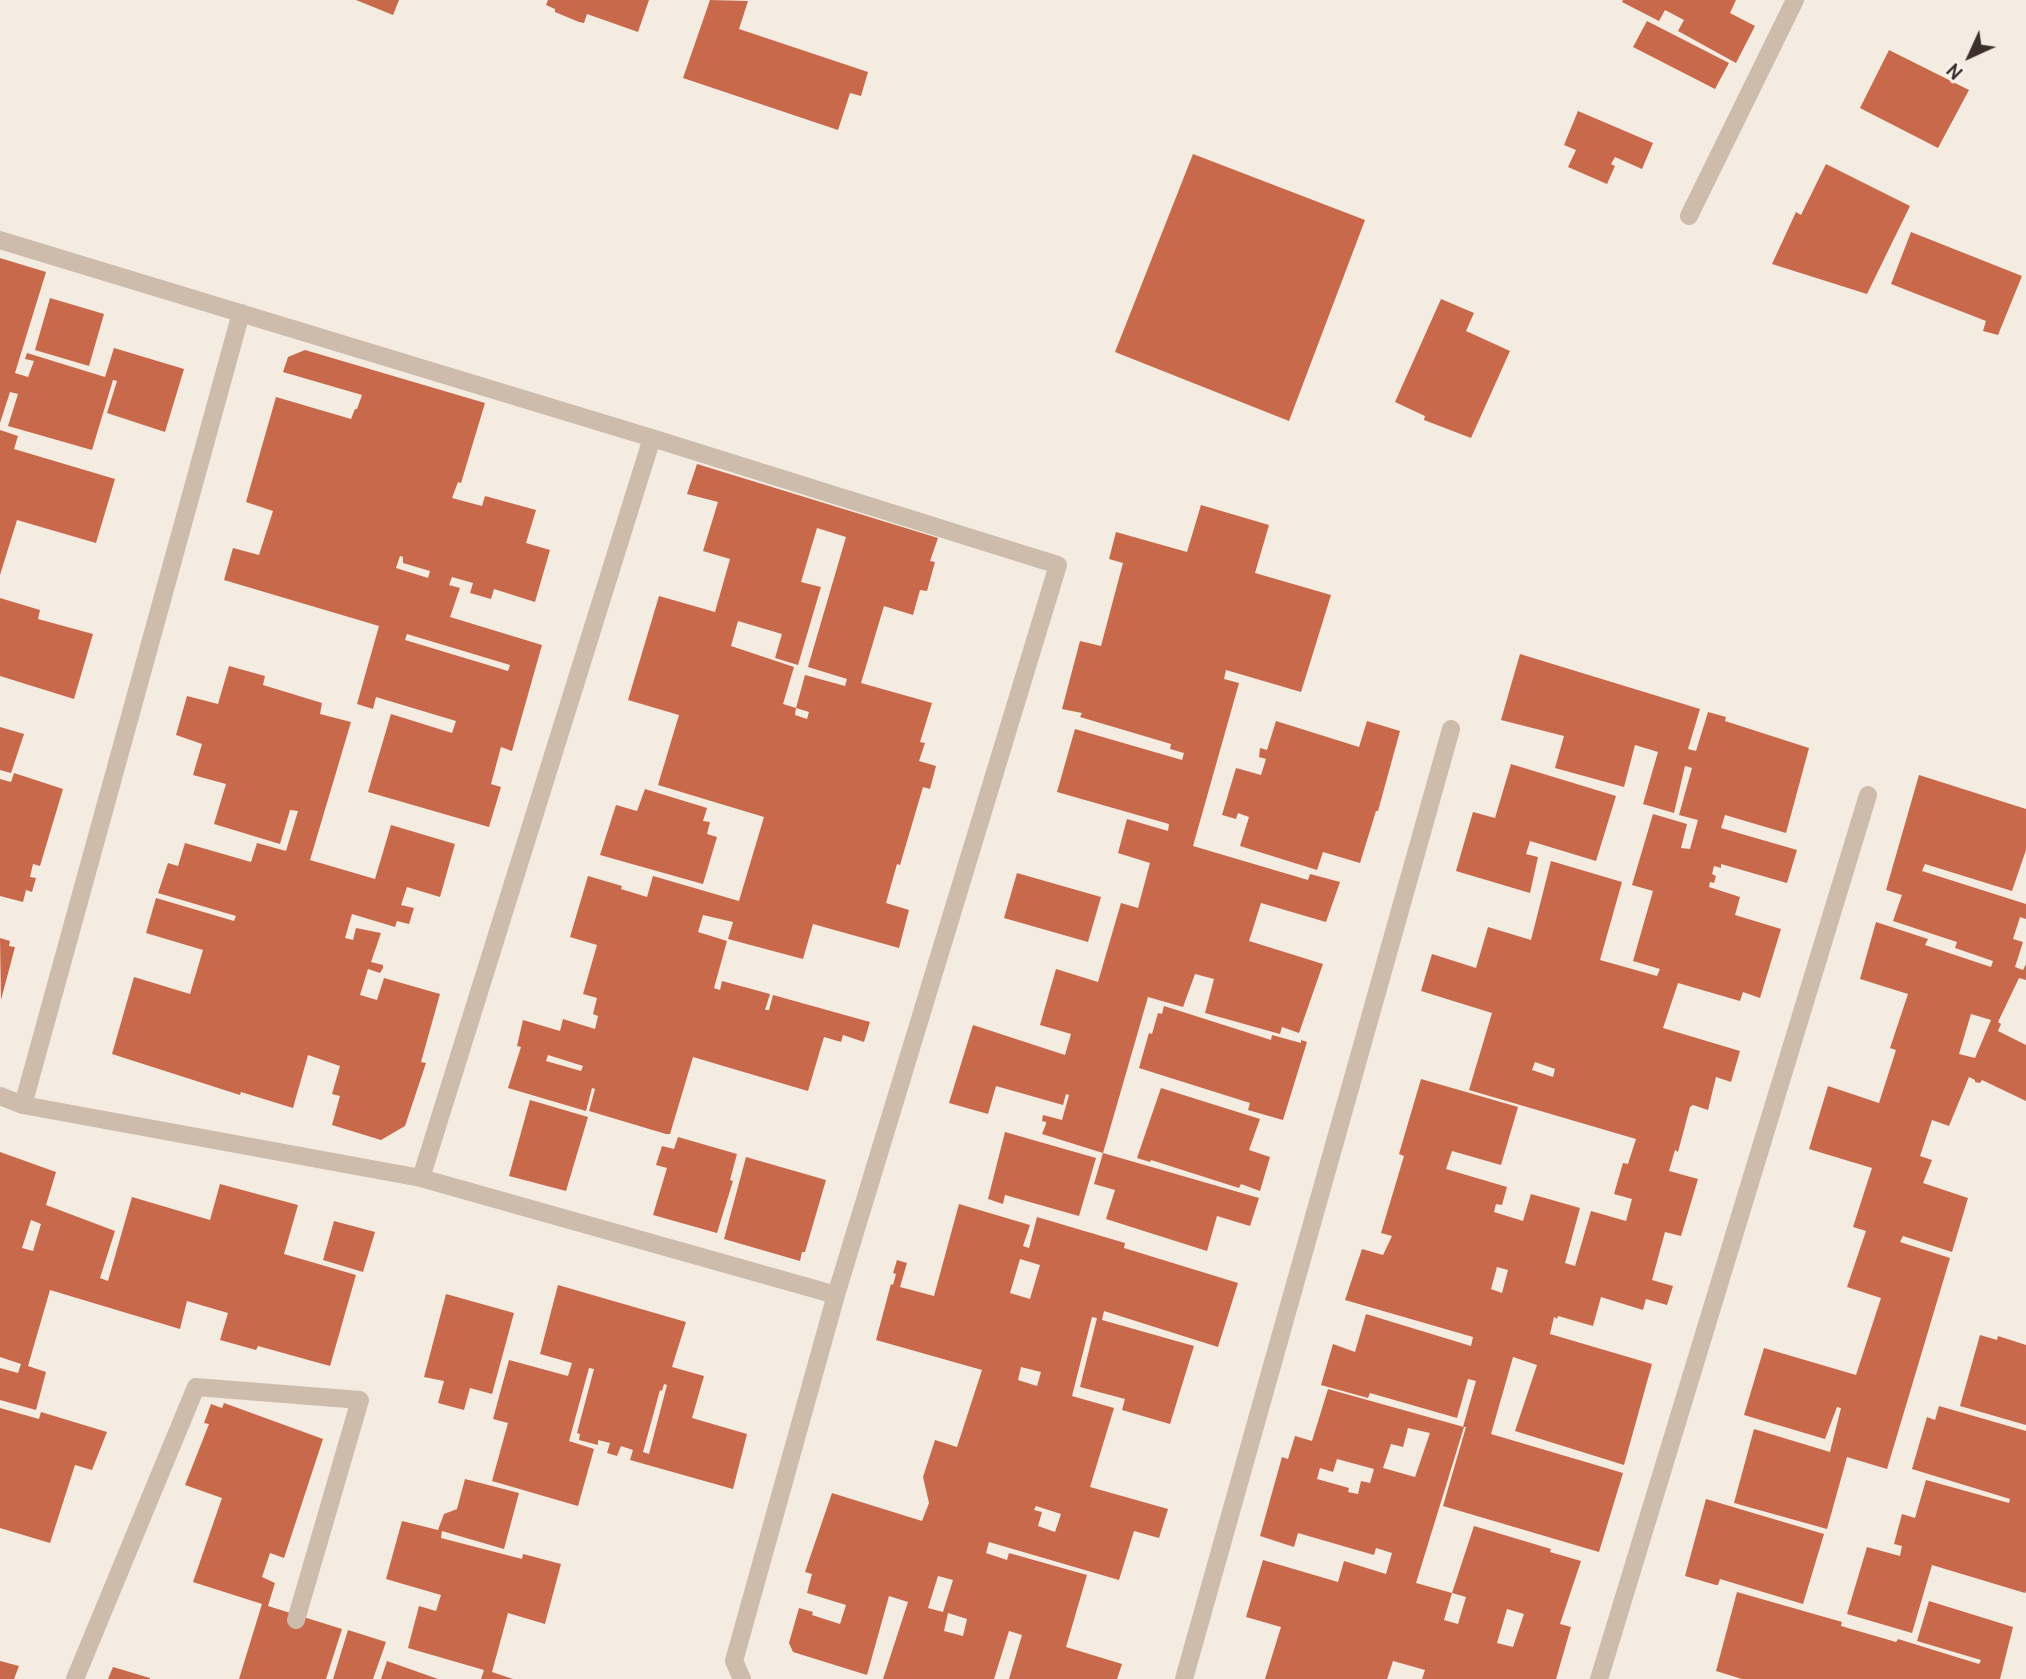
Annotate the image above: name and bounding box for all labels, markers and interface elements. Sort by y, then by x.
north arrow [1935,21,2005,91]
text: N [1942,58,1968,84]

